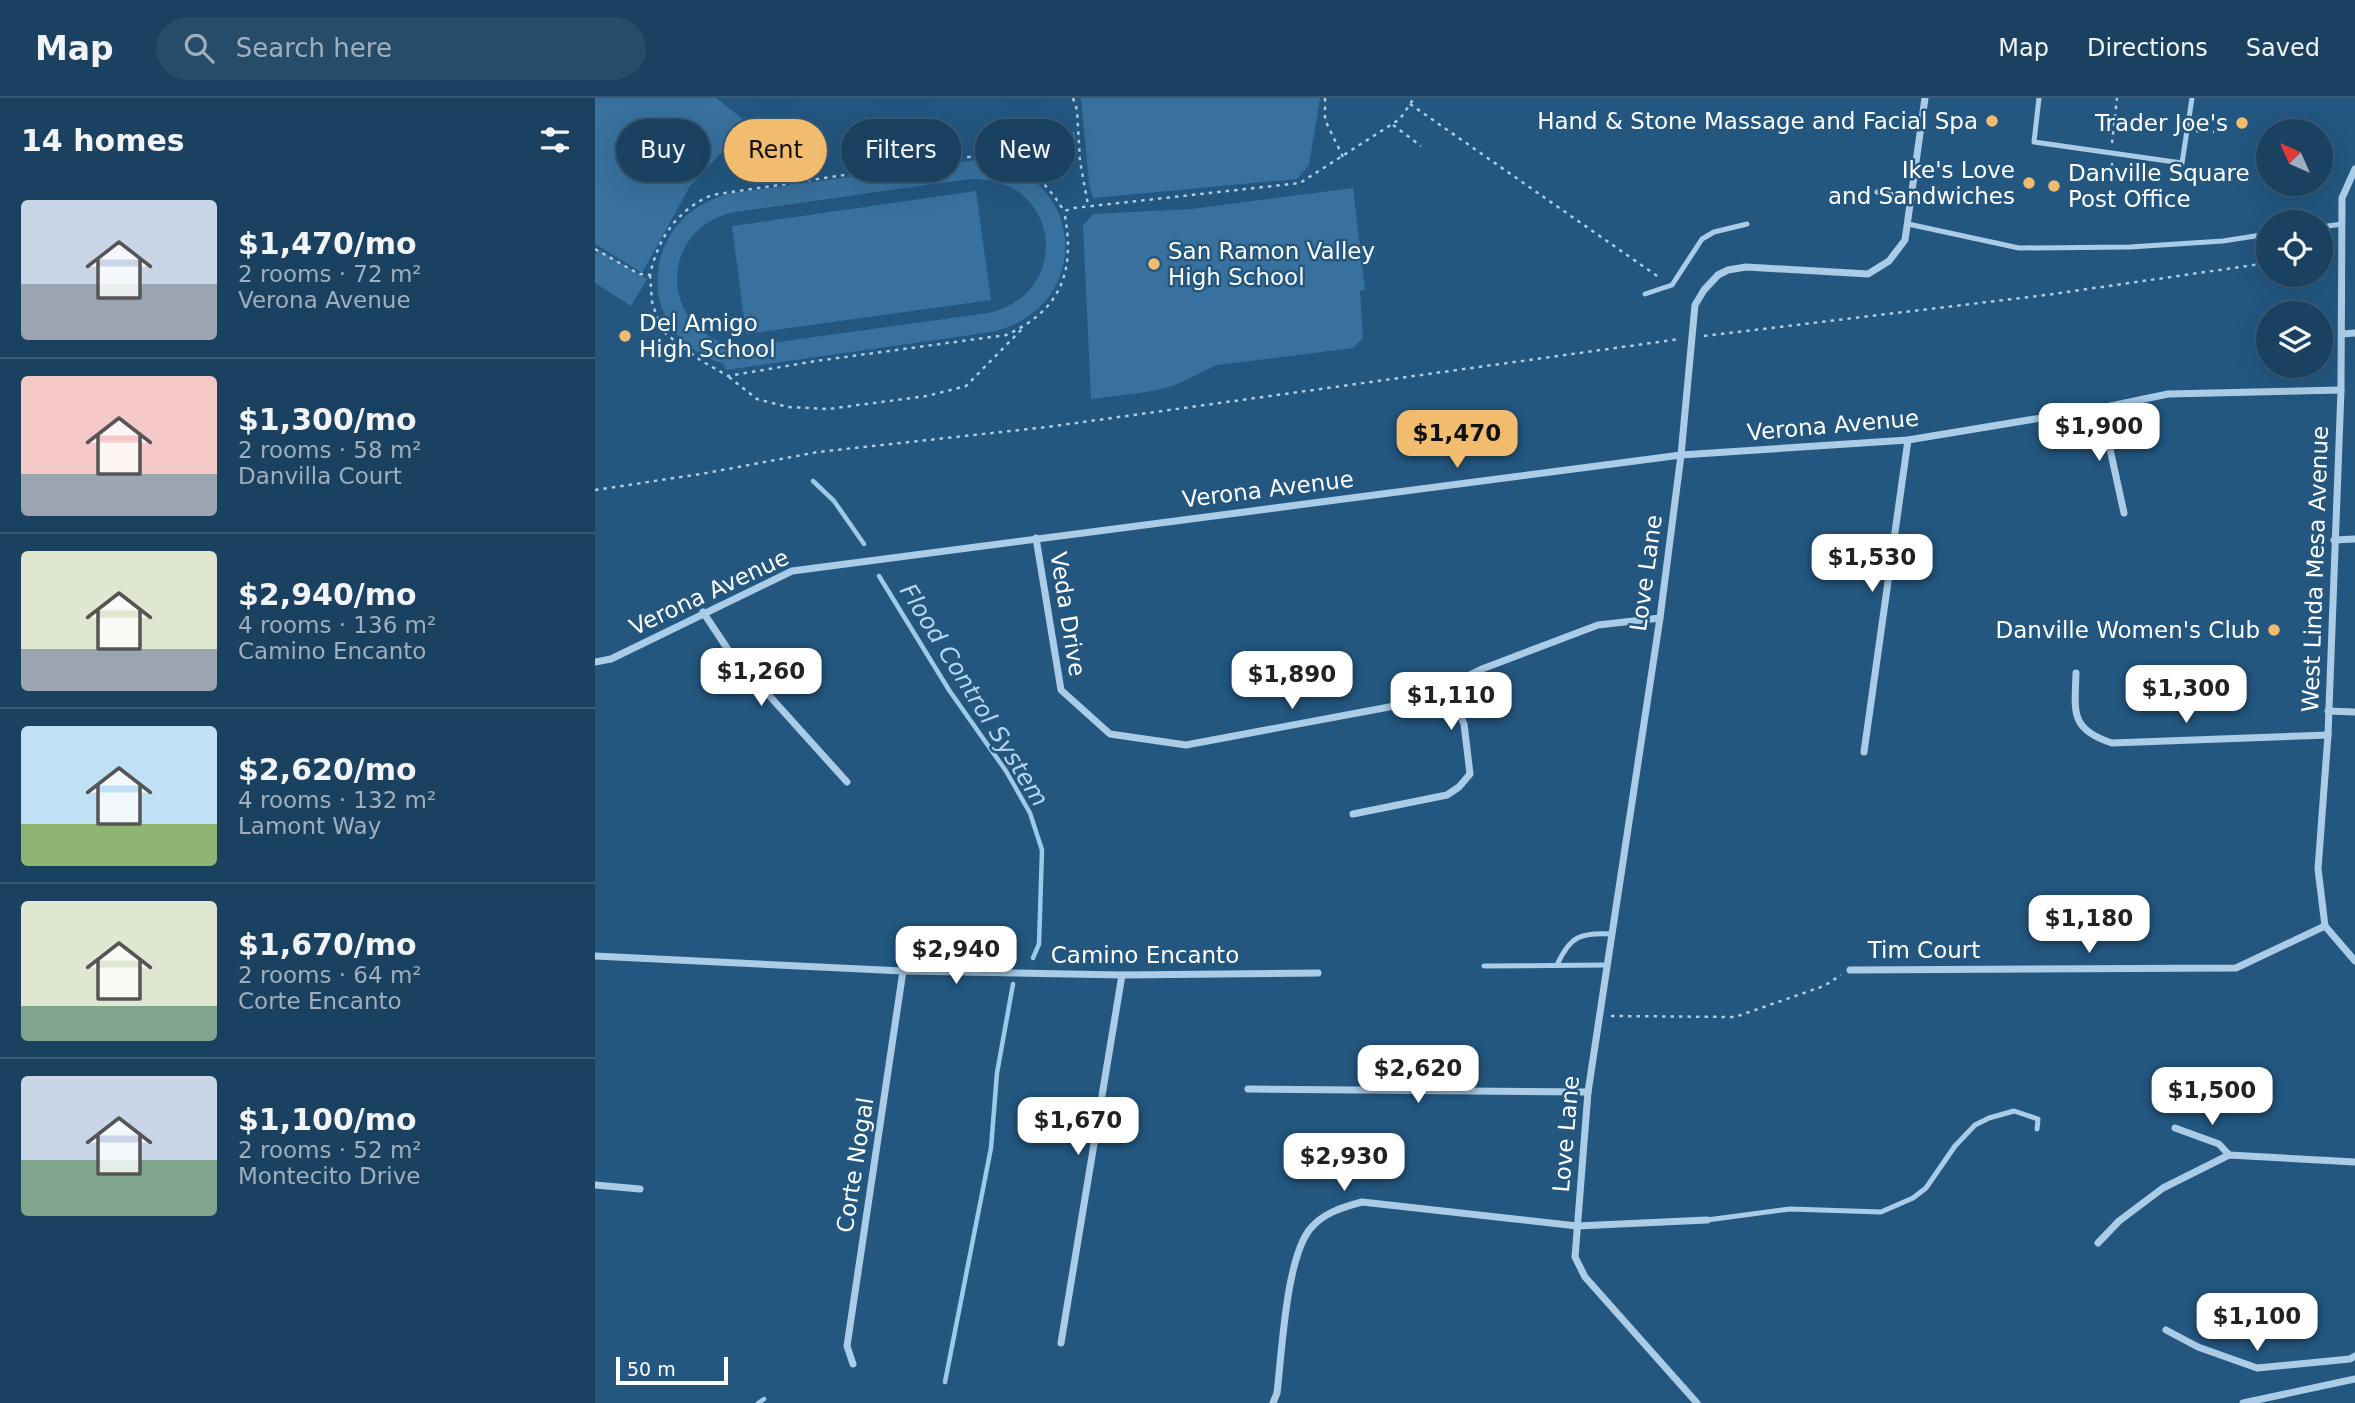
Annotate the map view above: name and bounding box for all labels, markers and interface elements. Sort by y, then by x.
search box [156,17,646,80]
text: Map [35,29,114,68]
icon: search [180,29,218,67]
text: Search here [236,33,392,63]
text: Map [1998,34,2049,62]
text: Directions [2087,34,2208,62]
text: Saved [2246,34,2320,62]
place label: Hand & Stone Massage and Facial Spa [1537,108,1978,134]
place label: Trader Joe's [2094,110,2228,136]
marker: Hand & Stone Massage and Facial Spa [1984,113,2000,129]
marker: Trader Joe's [2234,115,2250,131]
chip: Buy [616,119,710,182]
chip: Rent [724,119,827,182]
chip: Filters [841,119,961,182]
chip: New [975,119,1075,182]
north arrow [2256,119,2333,196]
map controls [2256,119,2333,378]
icon: filters [536,121,574,159]
text: 14 homes [21,123,185,158]
place label: Ike's Love and Sandwiches [1828,157,2015,209]
place label: Danville Square Post Office [2068,160,2250,212]
marker: Ike's Love and Sandwiches [2021,175,2037,191]
marker: Danville Square Post Office [2046,178,2062,194]
button: locate [2256,210,2333,287]
text: $1,470/mo [238,226,417,261]
icon: home [77,228,161,312]
place label: San Ramon Valley High School [1168,238,1375,290]
marker: San Ramon Valley High School [1146,256,1162,272]
text: 2 rooms · 72 m² [238,261,422,287]
text: Verona Avenue [238,287,411,313]
button: layers [2256,301,2333,378]
place label: Del Amigo High School [639,310,776,362]
marker: Del Amigo High School [617,328,633,344]
text: $1,300/mo [238,402,417,437]
icon: home [77,404,161,488]
pin: $1,900 [2042,404,2156,463]
street label: Verona Avenue [1746,405,1920,445]
pin: $1,470 [1400,410,1514,470]
text: $1,900 [2055,413,2143,439]
text: $1,470 [1413,420,1501,446]
street label: West Linda Mesa Avenue [2297,425,2333,713]
text: 2 rooms · 58 m² [238,437,422,463]
text: Danvilla Court [238,463,402,489]
street label: Verona Avenue [1181,466,1355,512]
street label: Love Lane [1625,513,1667,633]
pin: $1,530 [1815,534,1929,594]
street label: Verona Avenue [625,544,793,640]
text: $1,530 [1828,544,1916,570]
street label: Veda Drive [1045,550,1091,678]
text: $2,940/mo [238,577,417,612]
icon: home [77,579,161,663]
water label: Flood Control System [894,579,1054,811]
text: 4 rooms · 136 m² [238,612,436,638]
place label: Danville Women's Club [1996,617,2260,643]
marker: Danville Women's Club [2266,622,2282,638]
text: Camino Encanto [238,638,426,664]
pin: $1,260 [704,648,818,708]
pin: $1,890 [1235,652,1349,711]
text: $1,260 [717,658,805,684]
text: $1,890 [1248,661,1336,687]
pin: $1,300 [2129,666,2243,725]
pin: $1,110 [1394,672,1508,732]
text: $1,300 [2142,675,2230,701]
text: $1,110 [1407,682,1495,708]
text: $2,620/mo [238,752,417,787]
icon: home [77,754,161,838]
text: 4 rooms · 132 m² [238,787,436,813]
text: Lamont Way [238,813,381,839]
pin: $1,180 [2032,896,2146,955]
text: $1,180 [2045,905,2133,931]
pin: $2,940 [899,926,1013,986]
text: $1,670/mo [238,927,417,962]
icon: home [77,929,161,1013]
text: $2,940 [912,936,1000,962]
street label: Tim Court [1867,937,1980,963]
street label: Camino Encanto [1051,942,1239,968]
text: 2 rooms · 64 m² [238,962,422,988]
text: Corte Encanto [238,988,402,1014]
pin: $2,620 [1361,1046,1475,1105]
text: $2,620 [1374,1055,1462,1081]
pin: $1,500 [2155,1068,2269,1127]
street label: Love Lane [1548,1074,1584,1194]
text: $1,500 [2168,1077,2256,1103]
street label: Corte Nogal [831,1096,879,1234]
pin: $1,670 [1021,1098,1135,1157]
text: $1,100/mo [238,1102,417,1137]
icon: home [77,1104,161,1188]
text: $1,670 [1034,1107,1122,1133]
pin: $2,930 [1287,1134,1401,1193]
text: 2 rooms · 52 m² [238,1137,422,1163]
text: $2,930 [1300,1143,1388,1169]
text: Montecito Drive [238,1163,420,1189]
pin: $1,100 [2200,1294,2314,1353]
text: $1,100 [2213,1303,2301,1329]
scale bar [616,1354,728,1386]
text: 50 m [627,1358,676,1380]

